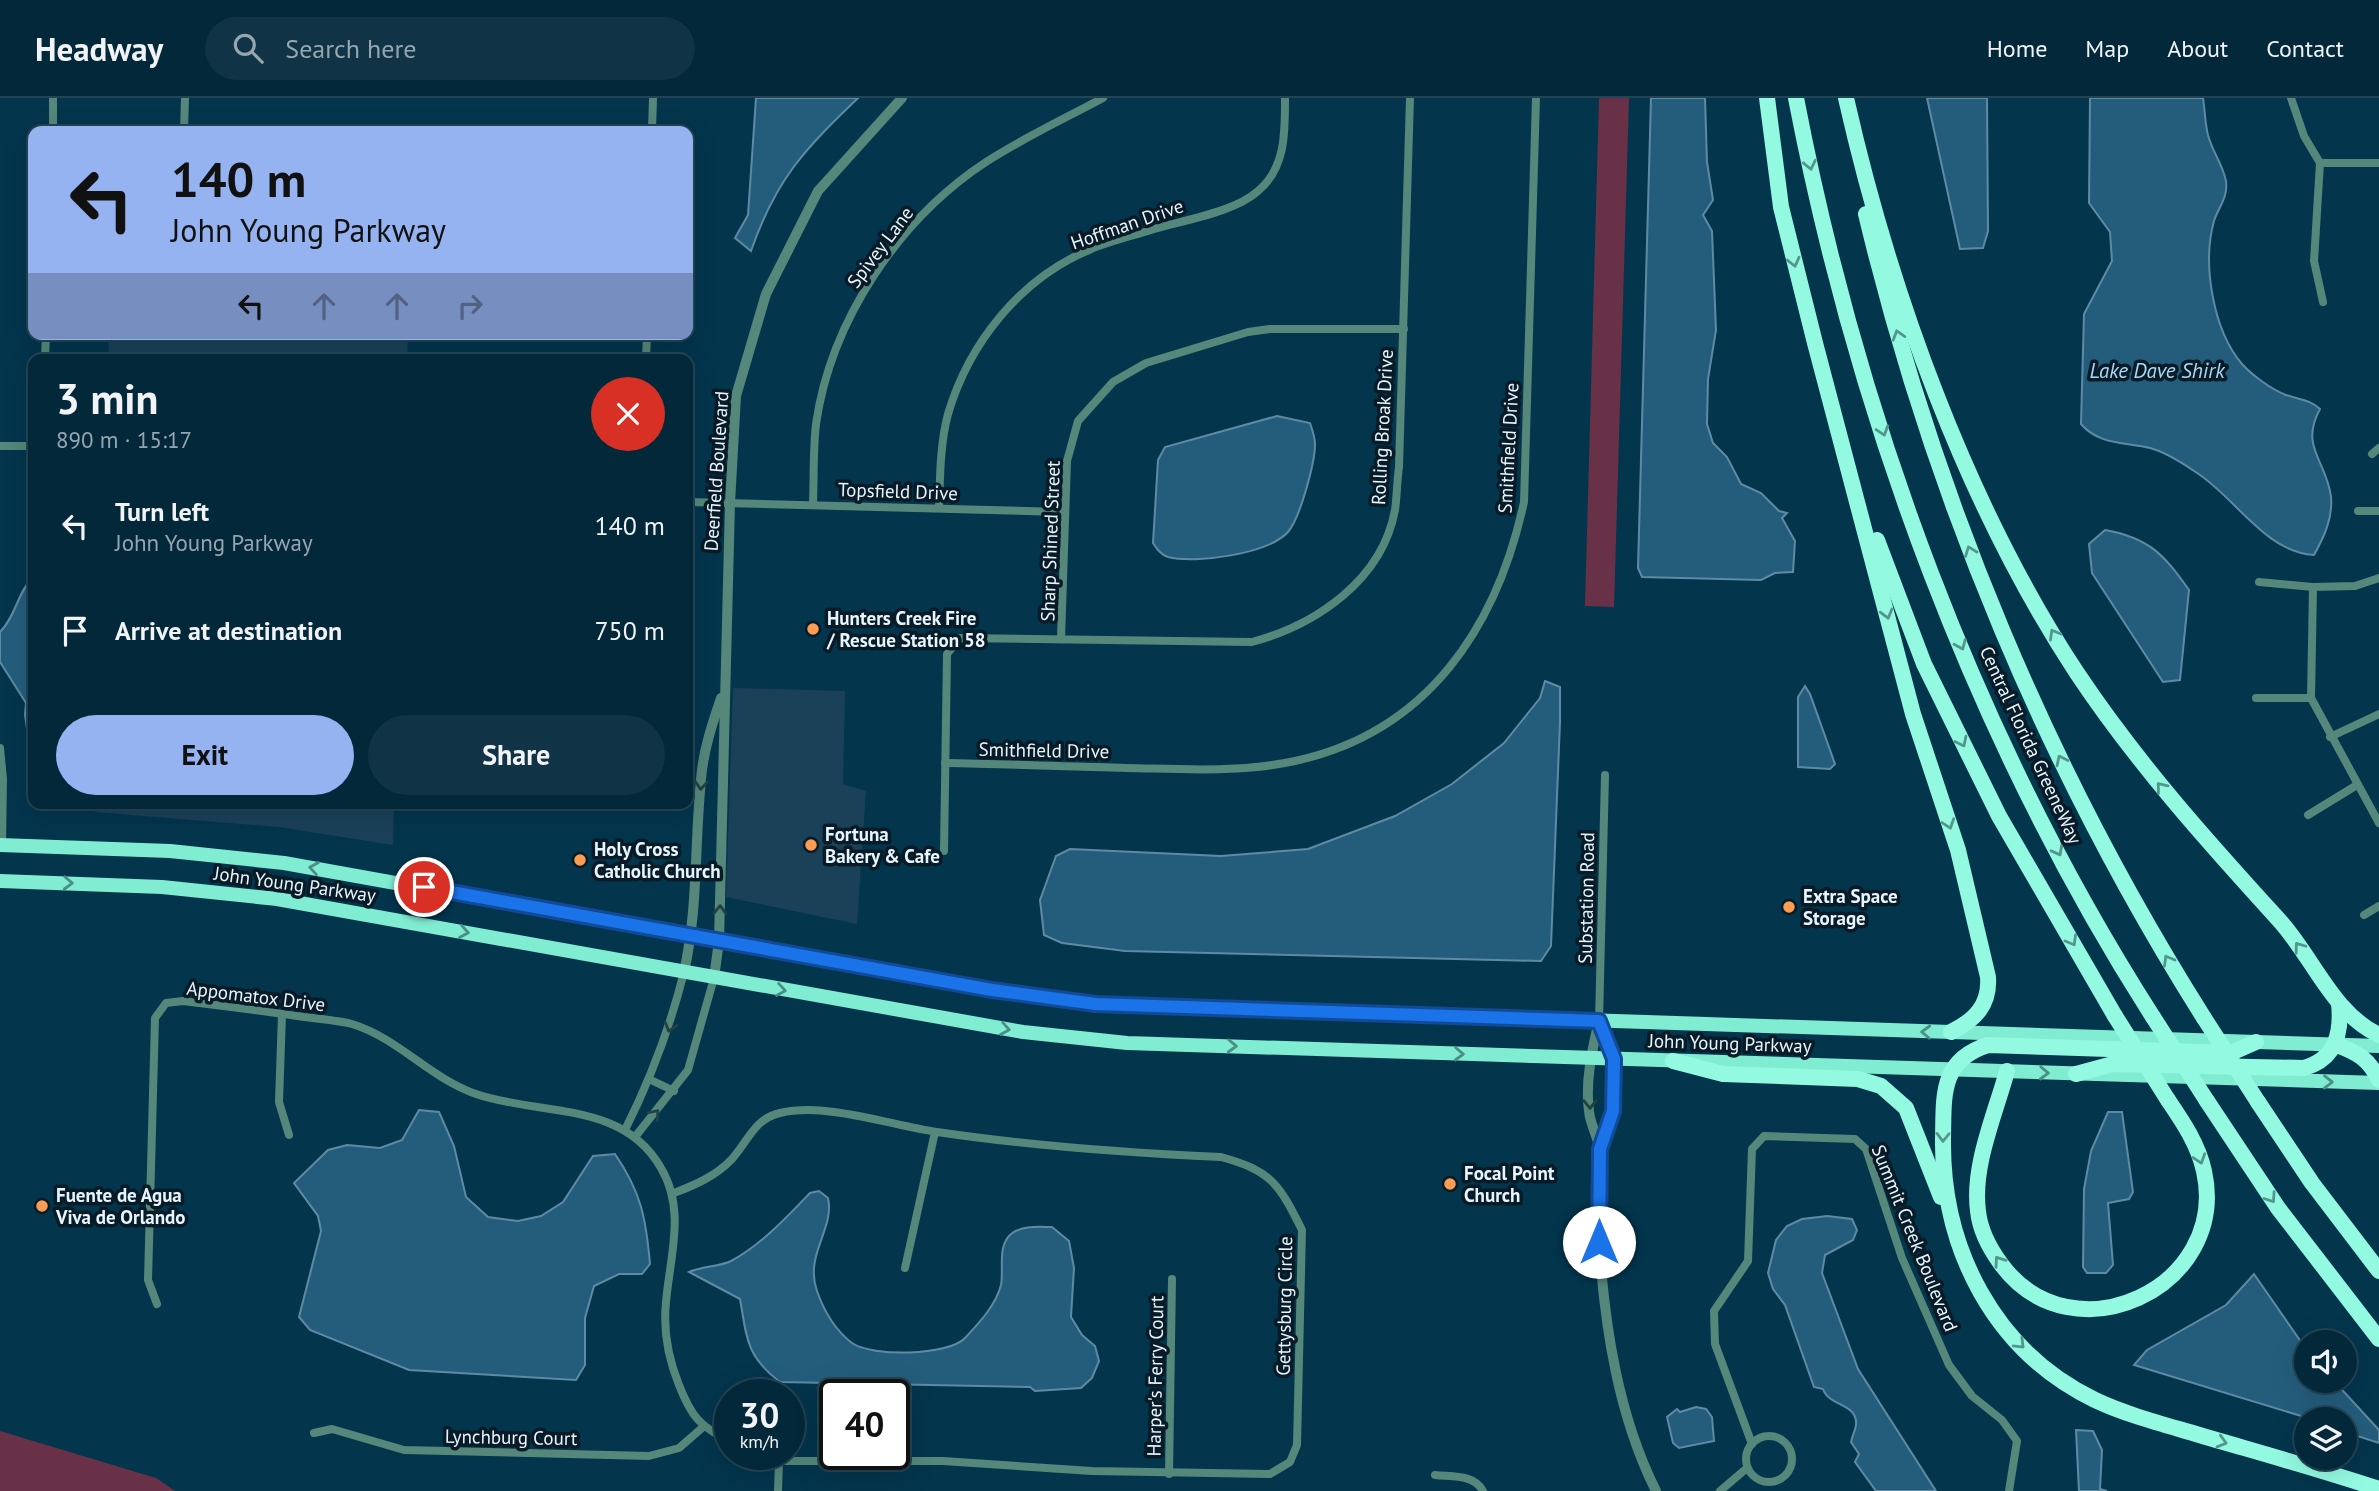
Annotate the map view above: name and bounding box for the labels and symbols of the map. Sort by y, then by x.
one-way arrow [1802,159,1817,171]
street label: Hoffman Drive [1067,193,1187,255]
street label: Spivey Lane [842,202,918,292]
one-way arrow [1786,256,1800,268]
one-way arrow [1892,329,1907,341]
street label: Rolling Broak Drive [1366,349,1398,505]
water label: Lake Dave Shirk [2089,357,2226,384]
street label: Smithfield Drive [1493,382,1523,514]
street label: Deerfield Boulevard [698,390,734,552]
one-way arrow [1875,425,1889,437]
street label: Sharp Shined Street [1035,459,1065,622]
street label: Topsfield Drive [838,477,958,505]
one-way arrow [1965,545,1979,557]
place label: Hunters Creek Fire / Rescue Station 58 [826,606,985,652]
one-way arrow [1879,608,1893,620]
marker: Hunters Creek Fire / Rescue Station 58 [805,621,821,637]
one-way arrow [2050,629,2063,642]
one-way arrow [1953,638,1967,650]
street label: Central Florida GreeneWay [1975,642,2087,848]
one-way arrow [1954,735,1968,747]
street label: Smithfield Drive [978,737,1110,763]
one-way arrow [2055,755,2069,767]
one-way arrow [693,780,708,791]
one-way arrow [2157,782,2169,795]
one-way arrow [1941,818,1956,830]
place label: Fortuna Bakery & Cafe [825,822,940,868]
street label: Substation Road [1573,832,1599,964]
place label: Holy Cross Catholic Church [594,837,721,883]
marker: Fortuna Bakery & Cafe [803,837,819,853]
one-way arrow [2049,844,2063,856]
marker: Holy Cross Catholic Church [572,852,588,868]
pin [394,857,454,917]
street label: John Young Parkway [211,861,378,907]
one-way arrow [308,861,320,876]
one-way arrow [63,875,74,891]
place label: Extra Space Storage [1803,884,1898,930]
marker: Extra Space Storage [1781,899,1797,915]
one-way arrow [712,904,728,915]
one-way arrow [458,923,470,938]
one-way arrow [2063,934,2076,947]
one-way arrow [2295,942,2307,955]
one-way arrow [2163,955,2176,968]
street label: Appomatox Drive [185,976,327,1016]
one-way arrow [775,981,787,996]
one-way arrow [664,1021,678,1033]
one-way arrow [999,1021,1011,1036]
one-way arrow [1920,1024,1931,1039]
street label: John Young Parkway [1647,1028,1812,1058]
one-way arrow [1227,1039,1238,1054]
one-way arrow [1454,1046,1465,1061]
one-way arrow [2038,1065,2049,1080]
one-way arrow [2323,1074,2334,1089]
one-way arrow [1582,1099,1597,1110]
one-way arrow [647,1109,659,1122]
one-way arrow [1935,1133,1951,1143]
street label: Summit Creek Boulevard [1867,1141,1963,1335]
one-way arrow [2192,1153,2207,1165]
place label: Focal Point Church [1464,1161,1555,1207]
marker: Focal Point Church [1442,1176,1458,1192]
place label: Fuente de Agua Viva de Orlando [55,1183,186,1229]
one-way arrow [2263,1191,2276,1204]
marker: Fuente de Agua Viva de Orlando [34,1198,50,1214]
position arrow [1562,1205,1636,1279]
street label: Gettysburg Circle [1271,1236,1297,1376]
one-way arrow [1995,1256,2007,1269]
street label: Harper's Ferry Court [1142,1295,1168,1457]
one-way arrow [2012,1336,2025,1349]
speed limit sign: 40 [819,1379,910,1470]
street label: Lynchburg Court [445,1424,578,1450]
one-way arrow [2216,1433,2228,1448]

